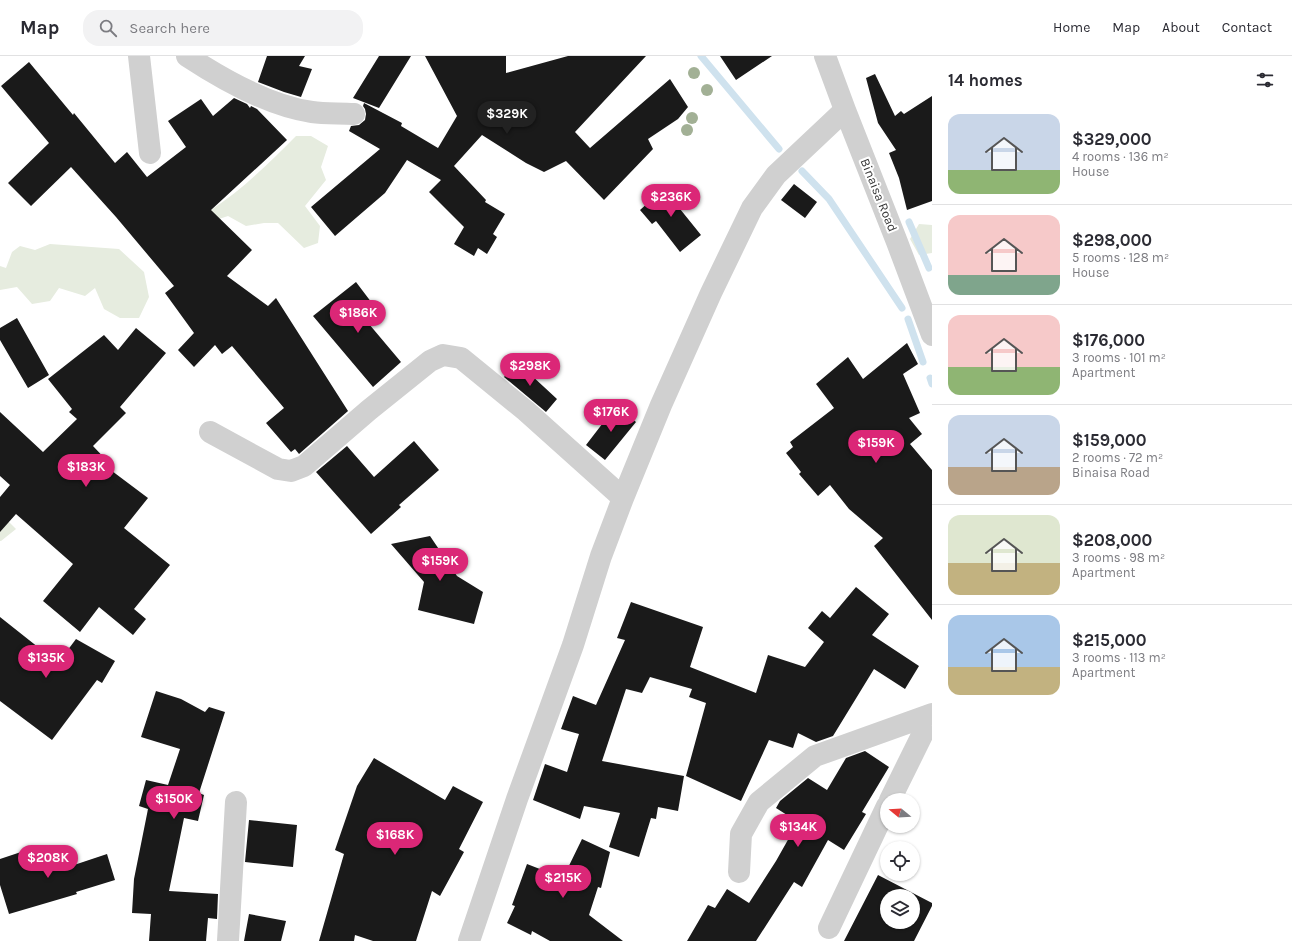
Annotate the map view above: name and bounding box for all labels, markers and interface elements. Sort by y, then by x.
search box [83,10,363,46]
text: Map [20,17,59,39]
icon: search [97,17,119,39]
text: Search here [129,19,210,37]
text: Home [1053,19,1090,36]
text: Map [1112,19,1140,36]
text: About [1162,19,1200,36]
text: Contact [1222,19,1272,36]
icon: filters [1254,69,1276,91]
text: 14 homes [948,70,1023,90]
pin: $329K [479,101,535,135]
text: $329K [486,106,528,121]
text: $329,000 [1072,129,1152,149]
icon: home [980,130,1028,178]
text: 4 rooms · 136 m² [1072,149,1169,164]
street label: Binaisa Road [857,156,901,234]
text: House [1072,164,1109,179]
pin: $236K [643,184,699,218]
text: $236K [650,189,692,204]
text: $298,000 [1072,230,1152,250]
icon: home [980,231,1028,279]
text: 5 rooms · 128 m² [1072,250,1169,265]
text: House [1072,265,1109,280]
pin: $186K [330,300,386,334]
text: $186K [339,305,377,320]
text: $176,000 [1072,330,1145,350]
icon: home [980,331,1028,379]
text: 3 rooms · 101 m² [1072,350,1166,365]
pin: $298K [502,353,558,387]
text: $298K [509,358,551,373]
text: Apartment [1072,365,1135,380]
pin: $176K [583,399,639,433]
text: $176K [593,404,629,419]
pin: $159K [848,430,904,464]
text: $159,000 [1072,430,1147,450]
icon: home [980,431,1028,479]
text: $159K [857,435,895,450]
text: 2 rooms · 72 m² [1072,450,1163,465]
pin: $183K [58,454,114,488]
text: $183K [67,459,105,474]
text: Binaisa Road [1072,465,1150,480]
text: $208,000 [1072,530,1152,550]
icon: home [980,531,1028,579]
pin: $159K [412,548,468,582]
text: 3 rooms · 98 m² [1072,550,1165,565]
text: $159K [421,553,459,568]
text: Apartment [1072,565,1135,580]
text: $215,000 [1072,630,1147,650]
icon: home [980,631,1028,679]
pin: $135K [18,645,74,679]
text: $135K [27,650,65,665]
text: 3 rooms · 113 m² [1072,650,1166,665]
text: Apartment [1072,665,1135,680]
pin: $150K [146,786,202,820]
text: $150K [155,791,193,806]
north arrow [880,793,920,833]
map controls [880,793,920,929]
pin: $134K [770,814,826,848]
text: $134K [779,819,817,834]
pin: $168K [367,822,423,856]
text: $168K [376,827,414,842]
button: locate [880,841,920,881]
pin: $208K [20,845,76,879]
text: $208K [27,850,69,865]
pin: $215K [535,865,591,899]
text: $215K [544,870,582,885]
button: layers [880,889,920,929]

